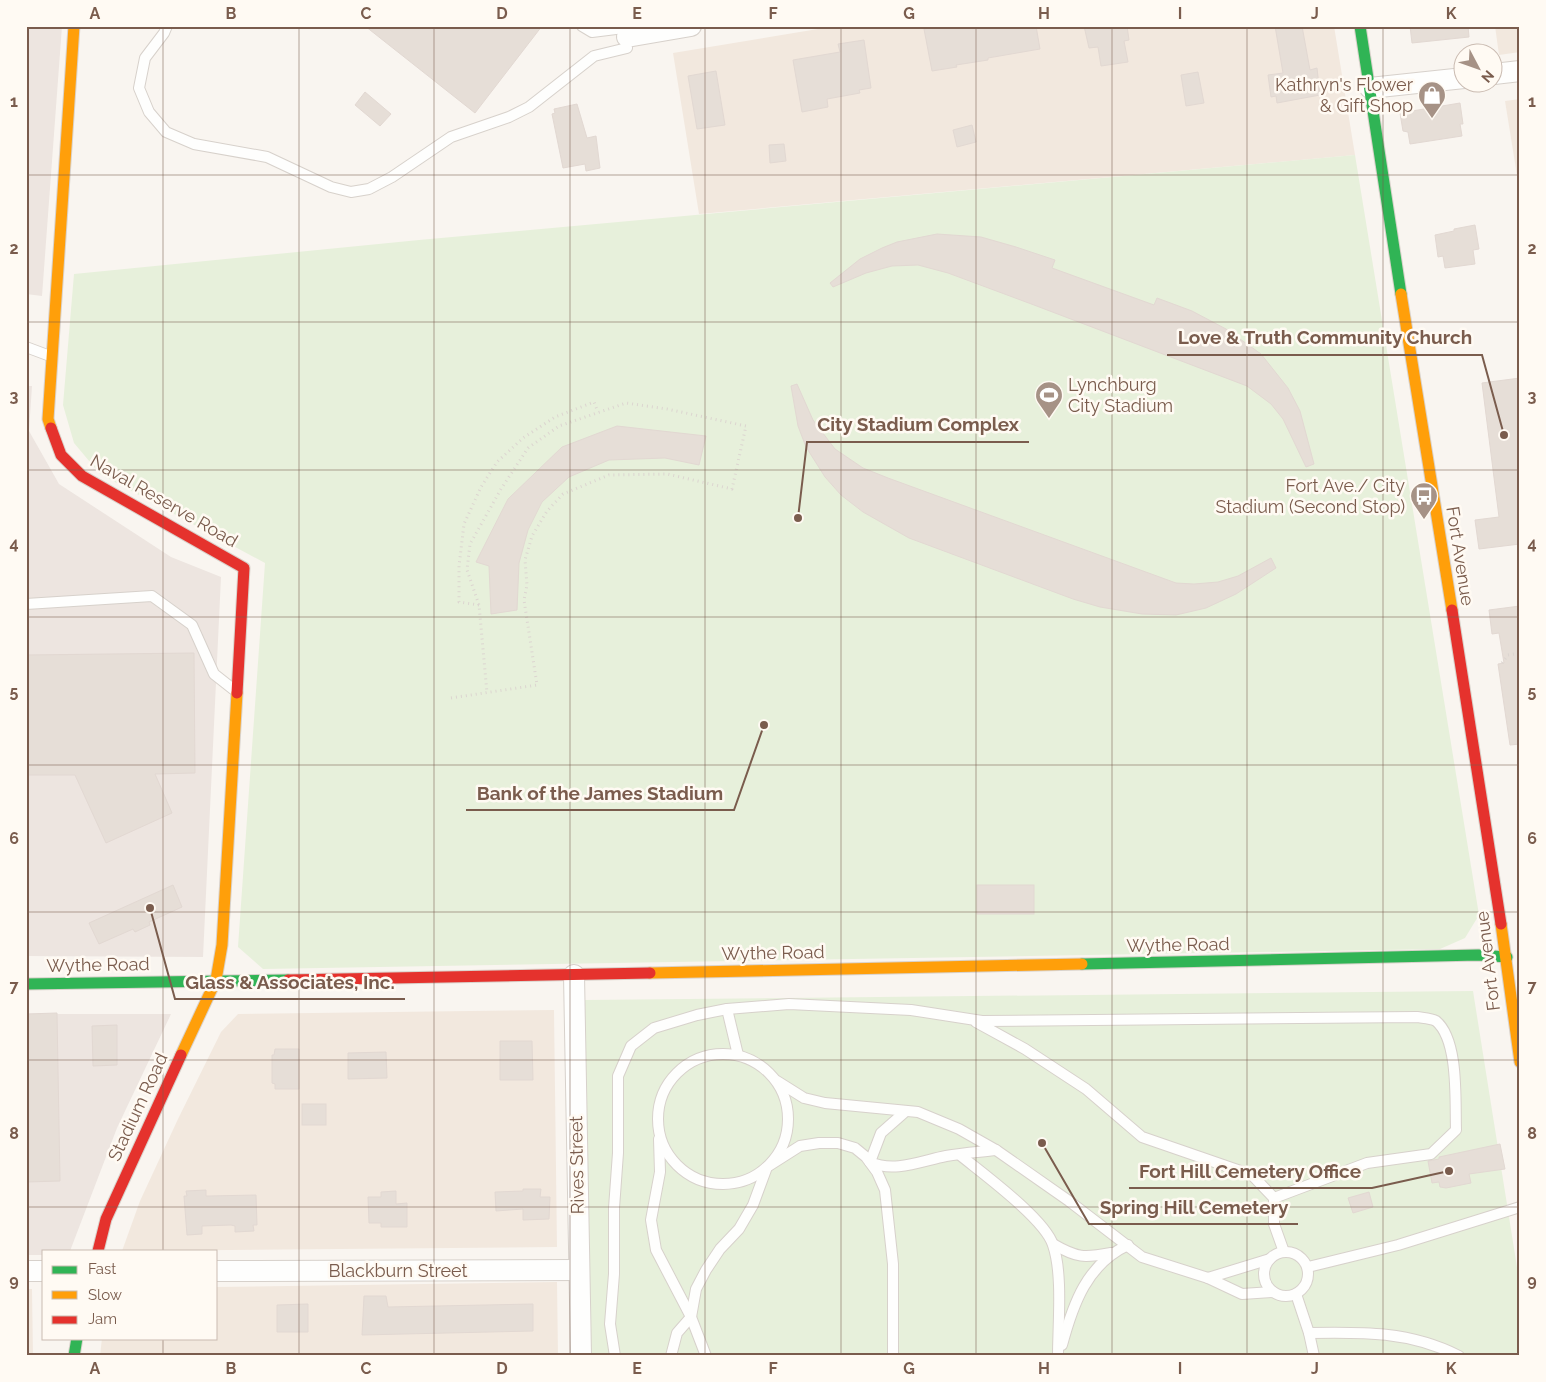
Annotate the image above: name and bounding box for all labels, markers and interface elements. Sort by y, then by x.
text: A [90,4,101,23]
text: B [226,4,237,23]
text: C [361,4,372,23]
text: D [496,4,508,23]
text: E [632,4,642,23]
text: F [768,4,778,23]
text: G [903,4,915,23]
text: H [1038,4,1050,23]
text: I [1178,4,1182,23]
text: J [1311,4,1319,23]
text: K [1446,4,1457,23]
north arrow [1454,42,1504,92]
text: N [1478,67,1497,86]
place label: Kathryn's Flower & Gift Shop [1275,74,1414,116]
shop icon: Kathryn's Flower & Gift Shop [1417,80,1447,119]
text: 1 [10,92,18,111]
text: 1 [1528,92,1536,111]
text: 2 [9,239,19,258]
text: 2 [1527,239,1537,258]
callout: Love & Truth Community Church [1167,321,1482,355]
text: Love & Truth Community Church [1178,326,1472,348]
place label: Lynchburg City Stadium [1068,374,1173,416]
sports icon: Lynchburg City Stadium [1034,380,1064,419]
text: 3 [10,387,19,406]
text: 3 [1528,387,1537,406]
callout: City Stadium Complex [807,408,1029,442]
text: City Stadium Complex [817,413,1020,435]
street label: Naval Reserve Road [87,450,242,551]
place label: Fort Ave./ City Stadium (Second Stop) [1215,475,1405,517]
bus stop icon: Fort Ave./ City Stadium (Second Stop) [1409,481,1439,520]
street label: Fort Avenue [1442,505,1479,608]
text: 4 [9,534,19,553]
text: 4 [1527,534,1537,553]
text: 5 [10,682,19,701]
text: 5 [1528,682,1537,701]
callout: Bank of the James Stadium [466,776,734,810]
text: Bank of the James Stadium [477,782,723,804]
text: 6 [9,829,19,848]
text: 6 [1527,829,1537,848]
street label: Fort Avenue [1471,910,1504,1012]
street label: Wythe Road [1126,933,1230,956]
street label: Wythe Road [721,941,825,964]
street label: Wythe Road [46,953,150,976]
callout: Glass & Associates, Inc. [175,965,405,999]
text: Glass & Associates, Inc. [185,971,395,993]
text: 7 [10,977,19,996]
text: 7 [1528,977,1537,996]
street label: Stadium Road [103,1049,172,1164]
street label: Rives Street [565,1116,588,1214]
text: 8 [9,1124,19,1143]
text: 8 [1527,1124,1537,1143]
callout: Fort Hill Cemetery Office [1129,1154,1372,1188]
text: Fort Hill Cemetery Office [1139,1160,1361,1182]
callout: Spring Hill Cemetery [1089,1190,1298,1224]
text: Spring Hill Cemetery [1100,1196,1289,1218]
legend [42,1250,218,1340]
text: Fast [88,1260,116,1278]
street label: Blackburn Street [328,1260,468,1281]
text: 9 [9,1271,19,1290]
text: 9 [1527,1271,1537,1290]
text: Slow [88,1286,122,1304]
text: Jam [88,1310,117,1328]
text: A [90,1359,101,1378]
text: B [226,1359,237,1378]
text: C [361,1359,372,1378]
text: D [496,1359,508,1378]
text: E [632,1359,642,1378]
text: F [768,1359,778,1378]
text: G [903,1359,915,1378]
text: H [1038,1359,1050,1378]
text: I [1178,1359,1182,1378]
text: J [1311,1359,1319,1378]
text: K [1446,1359,1457,1378]

